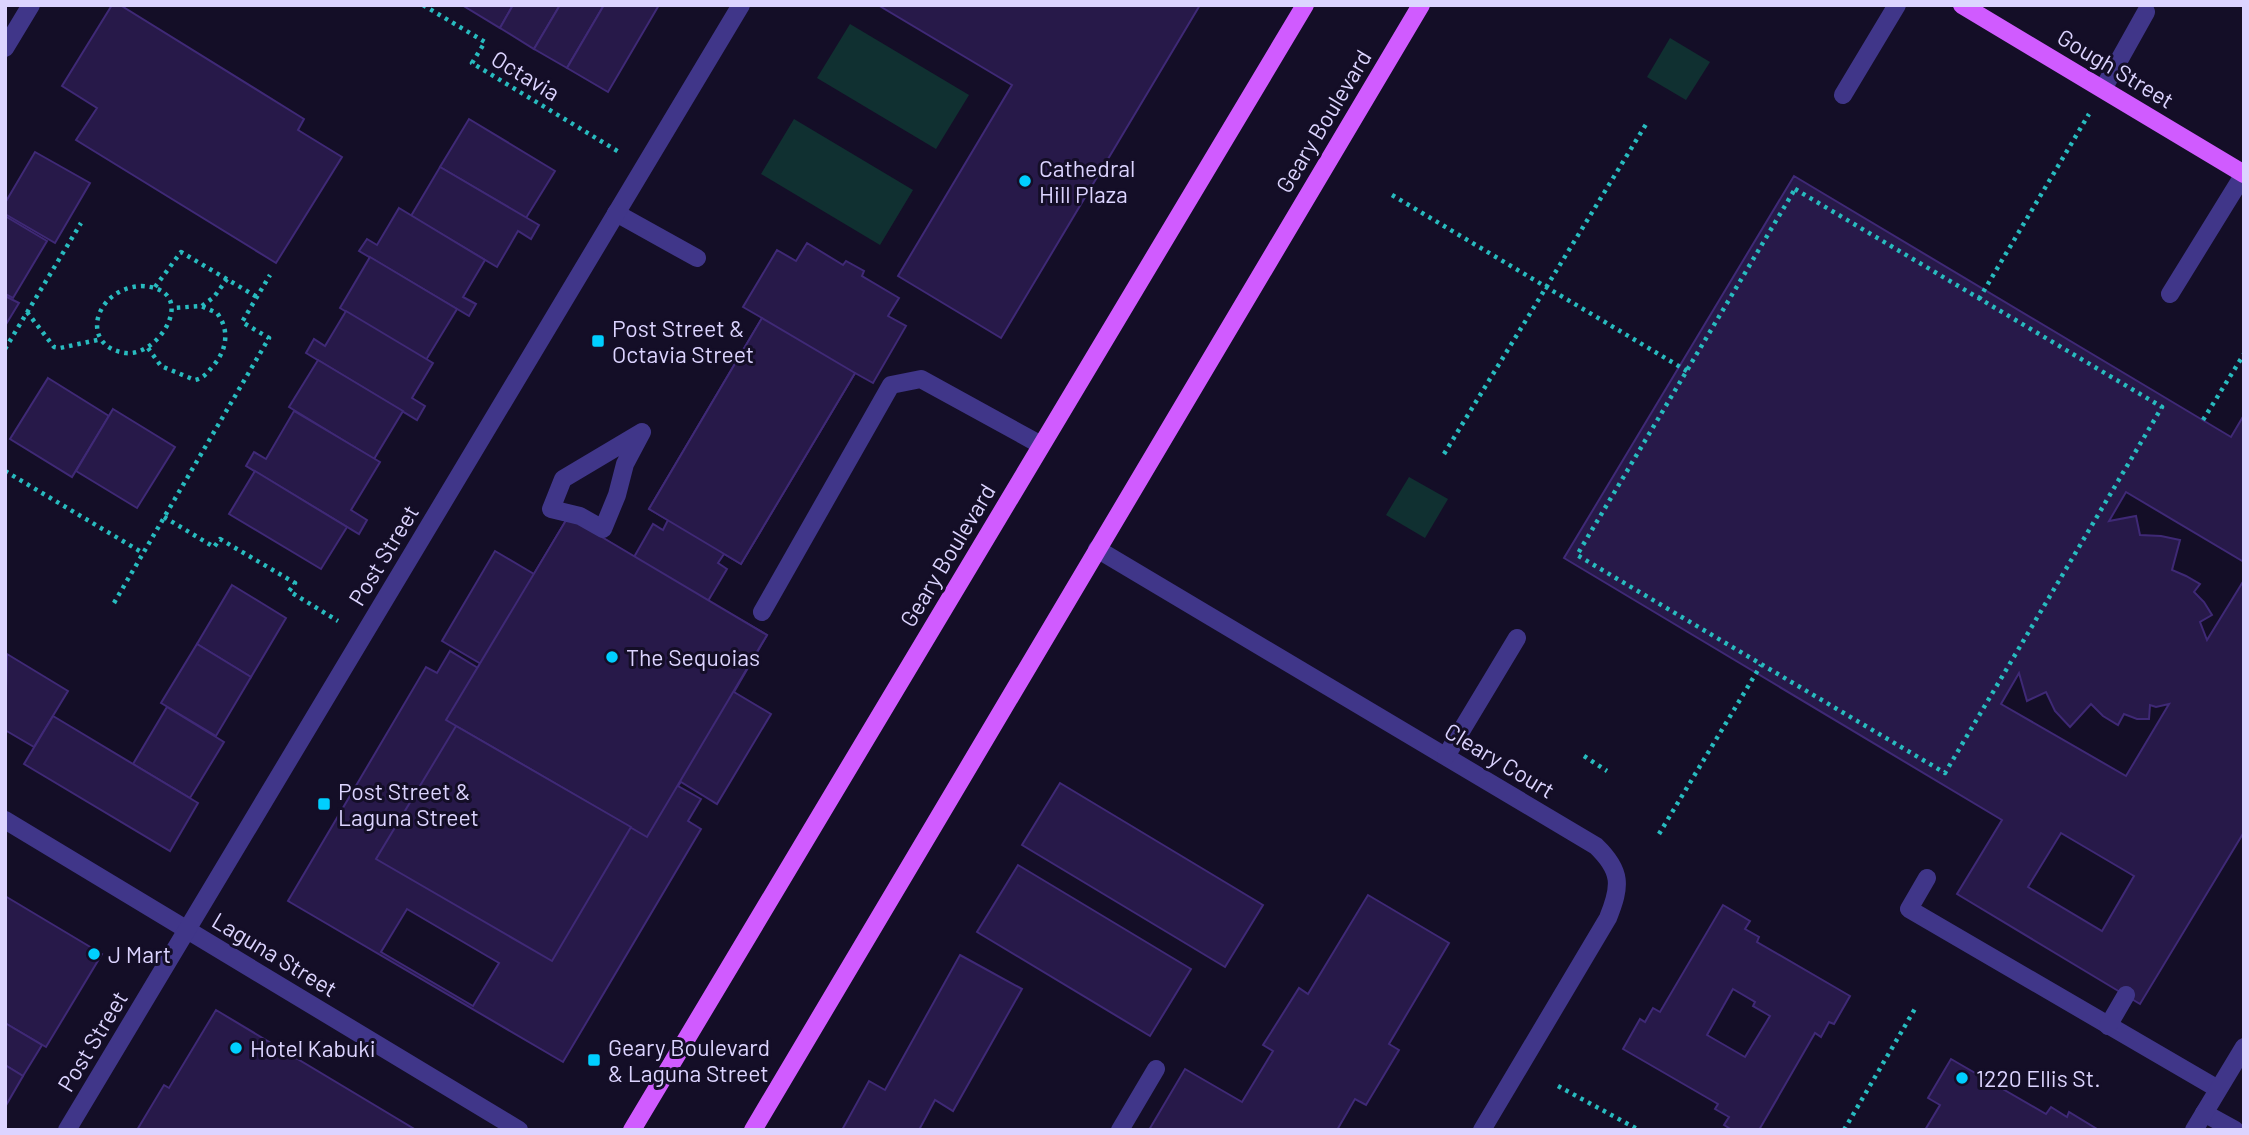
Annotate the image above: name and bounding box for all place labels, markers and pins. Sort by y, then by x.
place label: Cathedral Hill Plaza [1039,154,1135,208]
marker: Cathedral Hill Plaza [1017,173,1033,189]
place label: Post Street & Octavia Street [612,314,754,368]
marker: Post Street & Octavia Street [590,333,606,349]
place label: The Sequoias [626,643,760,671]
marker: The Sequoias [604,649,620,665]
place label: Post Street & Laguna Street [338,777,479,831]
marker: Post Street & Laguna Street [316,796,332,812]
place label: J Mart [108,940,171,968]
marker: J Mart [86,946,102,962]
place label: Geary Boulevard & Laguna Street [608,1033,770,1087]
place label: Hotel Kabuki [250,1034,376,1062]
marker: Hotel Kabuki [228,1040,244,1056]
marker: Geary Boulevard & Laguna Street [586,1052,602,1068]
place label: 1220 Ellis St. [1976,1064,2101,1092]
marker: 1220 Ellis St. [1954,1070,1970,1086]

